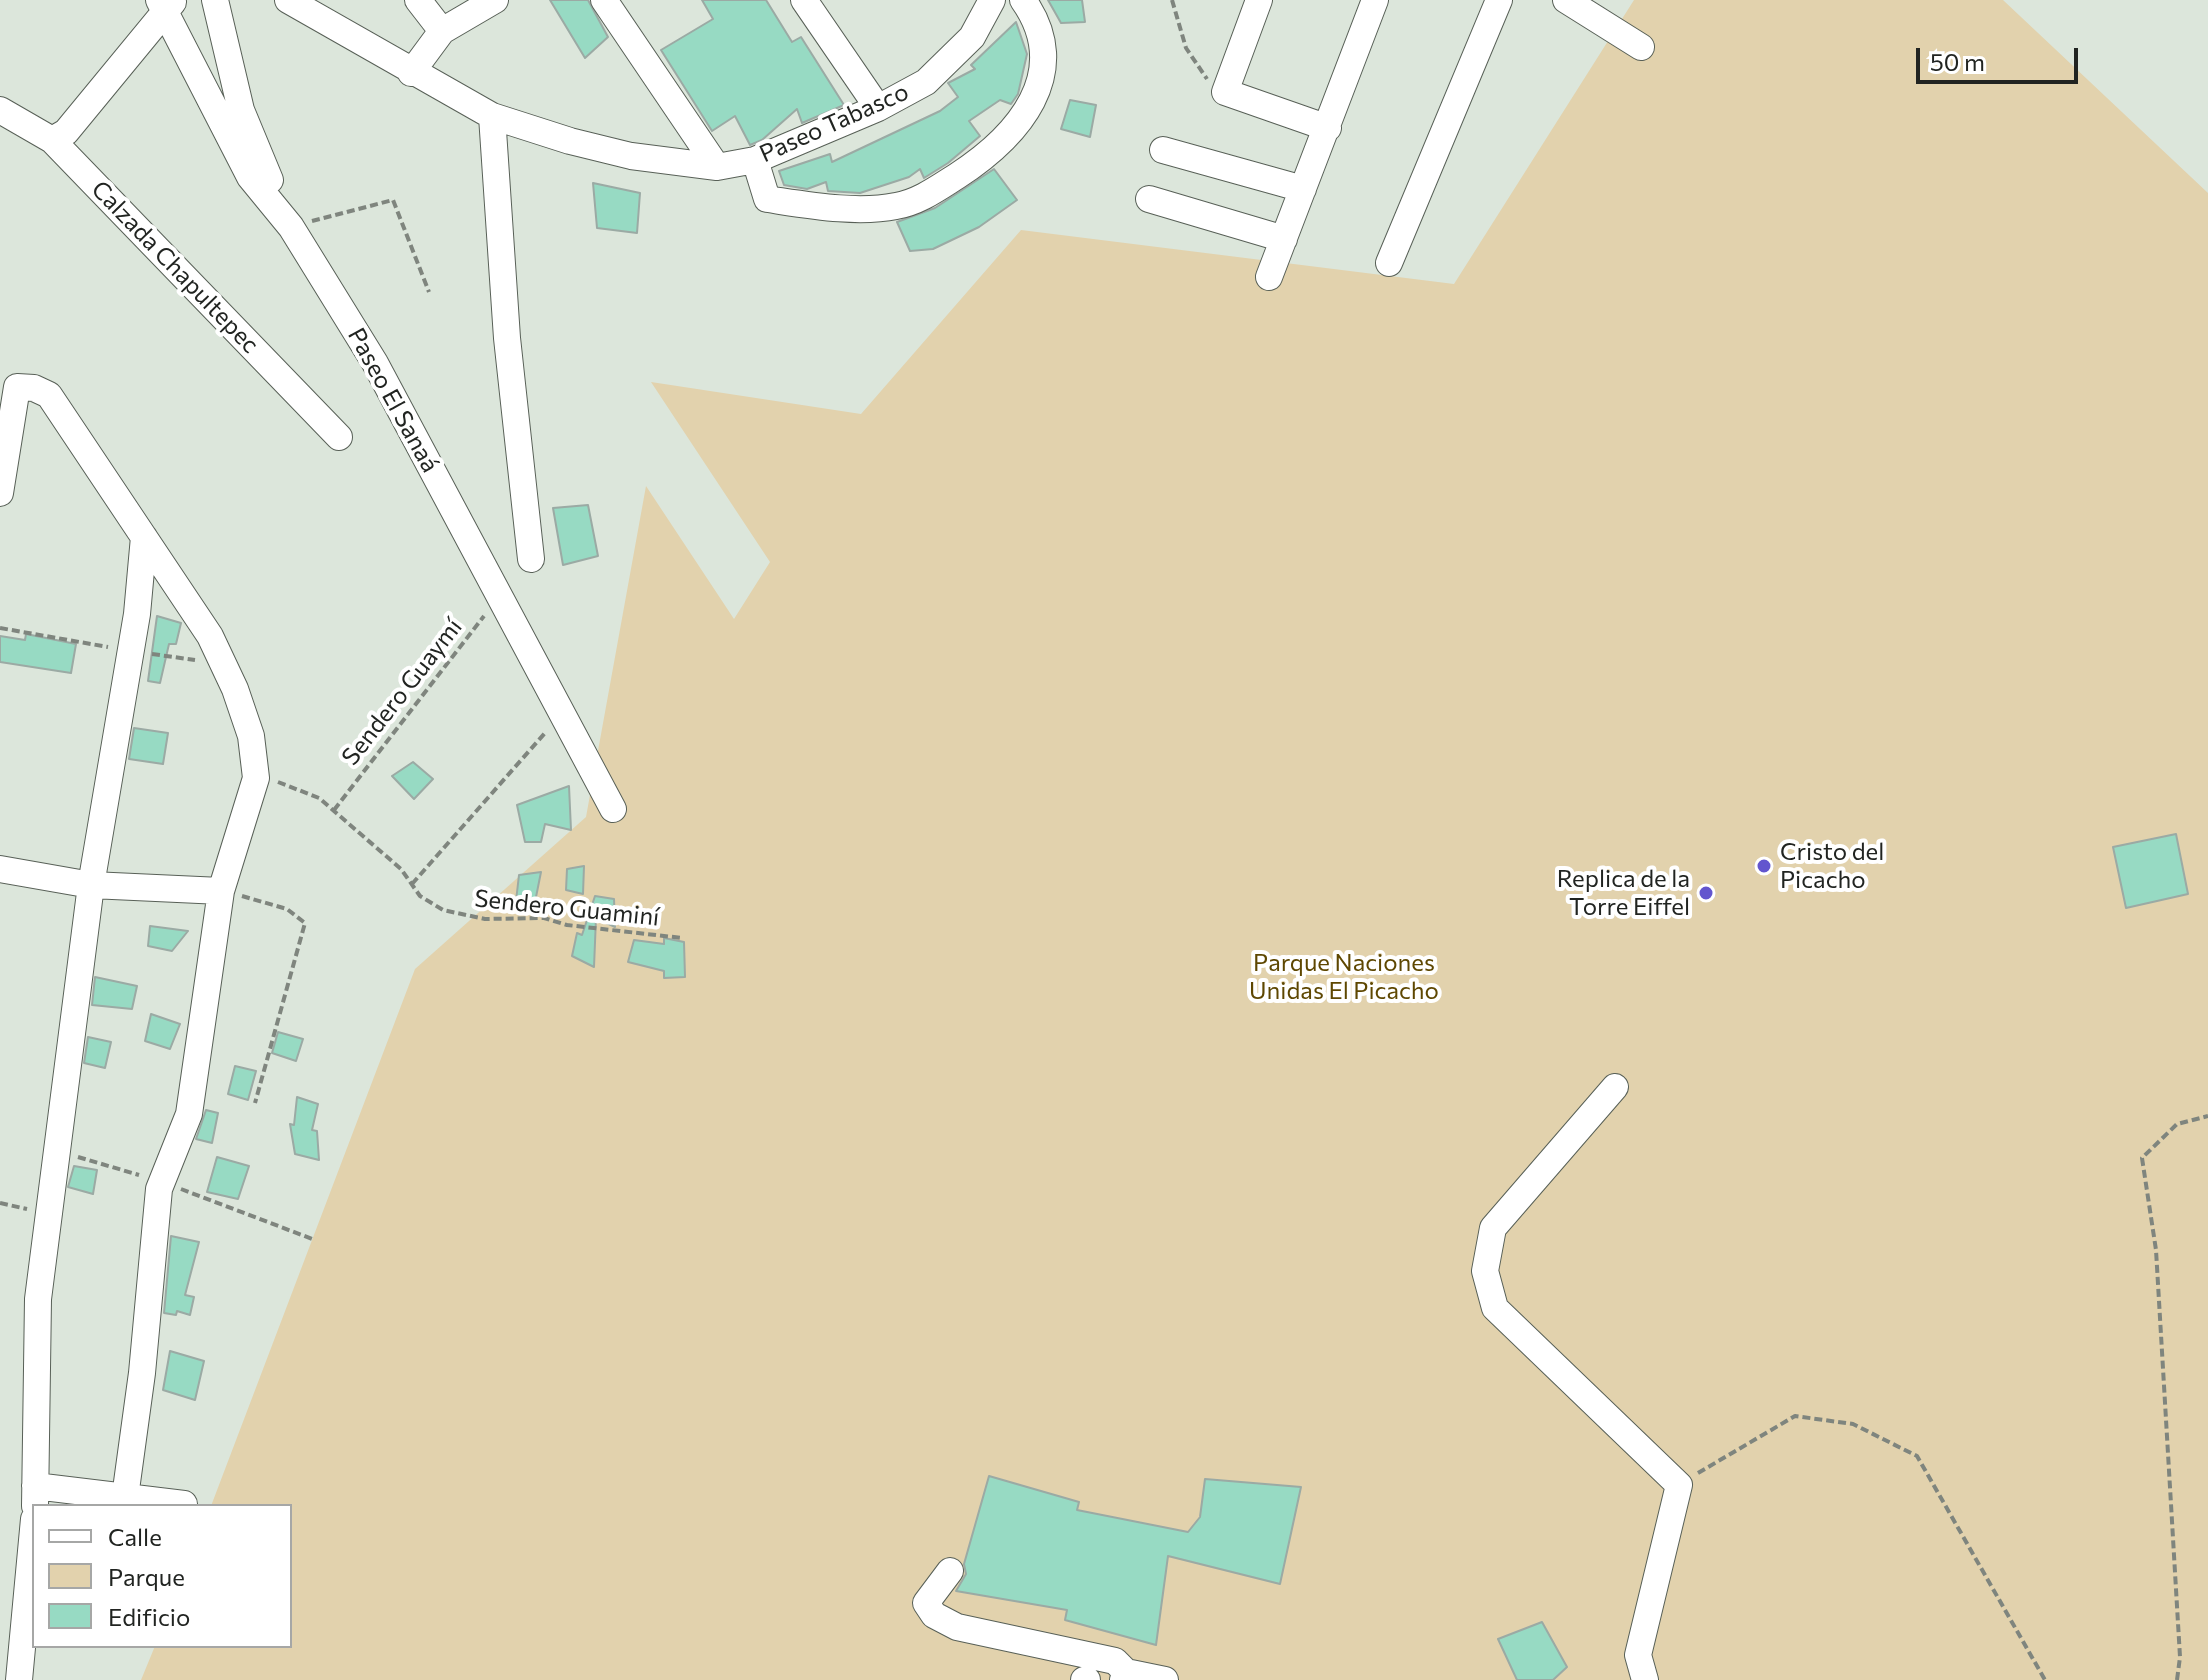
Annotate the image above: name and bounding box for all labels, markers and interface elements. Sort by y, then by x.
scale bar [1920,32,2082,82]
text: 50 m [1930,47,1985,76]
street label: Paseo Tabasco [755,77,913,169]
street label: Calzada Chapultepec [85,175,265,359]
street label: Paseo El Sanaá [342,323,444,477]
street label: Sendero Guaymí [336,613,468,771]
place label: Cristo del Picacho [1780,838,1884,894]
marker: Cristo del Picacho [1755,857,1773,875]
place label: Replica de la Torre Eiffel [1557,865,1690,921]
street label: Sendero Guaminí [473,884,661,932]
marker: Replica de la Torre Eiffel [1697,884,1715,902]
park label: Parque Naciones Unidas El Picacho [1249,949,1439,1005]
legend [32,1504,292,1648]
text: Calle [108,1522,162,1551]
text: Parque [108,1562,185,1591]
text: Edificio [108,1602,190,1631]

